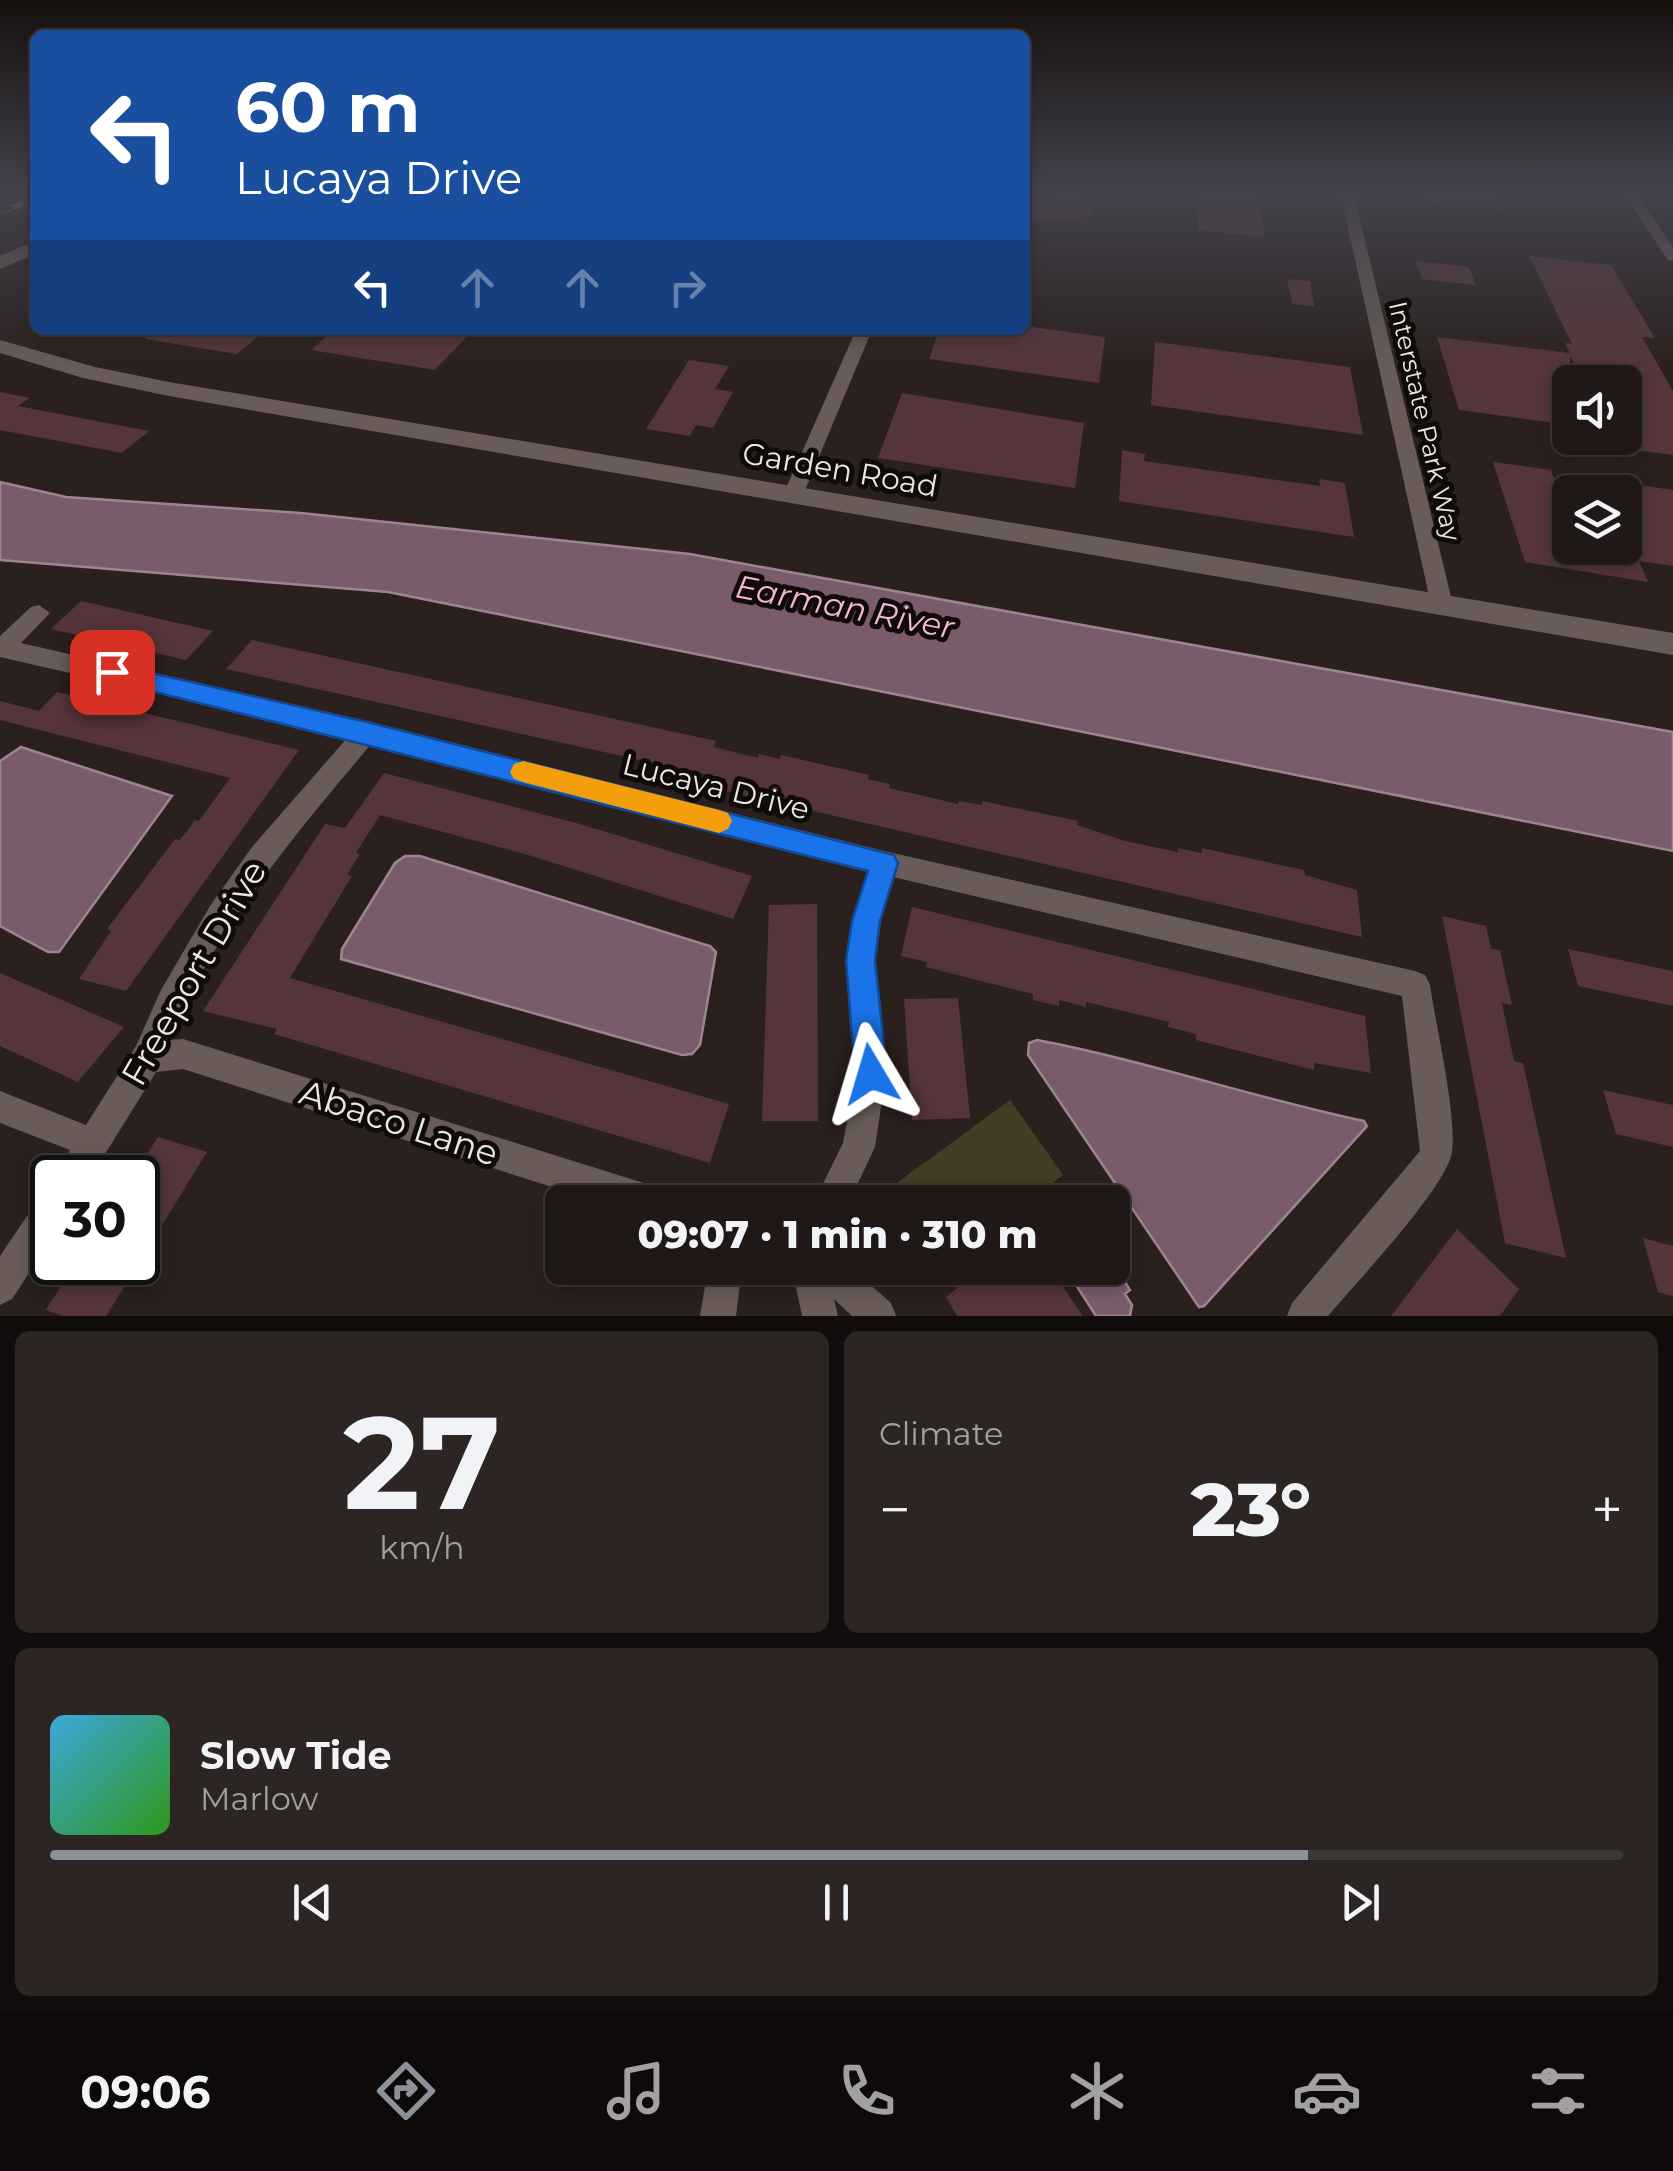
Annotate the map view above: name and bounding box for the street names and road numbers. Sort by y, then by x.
street label: Interstate Park Way [1383,298,1467,544]
street label: Garden Road [740,434,941,505]
street label: Lucaya Drive [619,745,813,828]
street label: Freeport Drive [112,852,275,1093]
street label: Abaco Lane [295,1070,504,1175]

